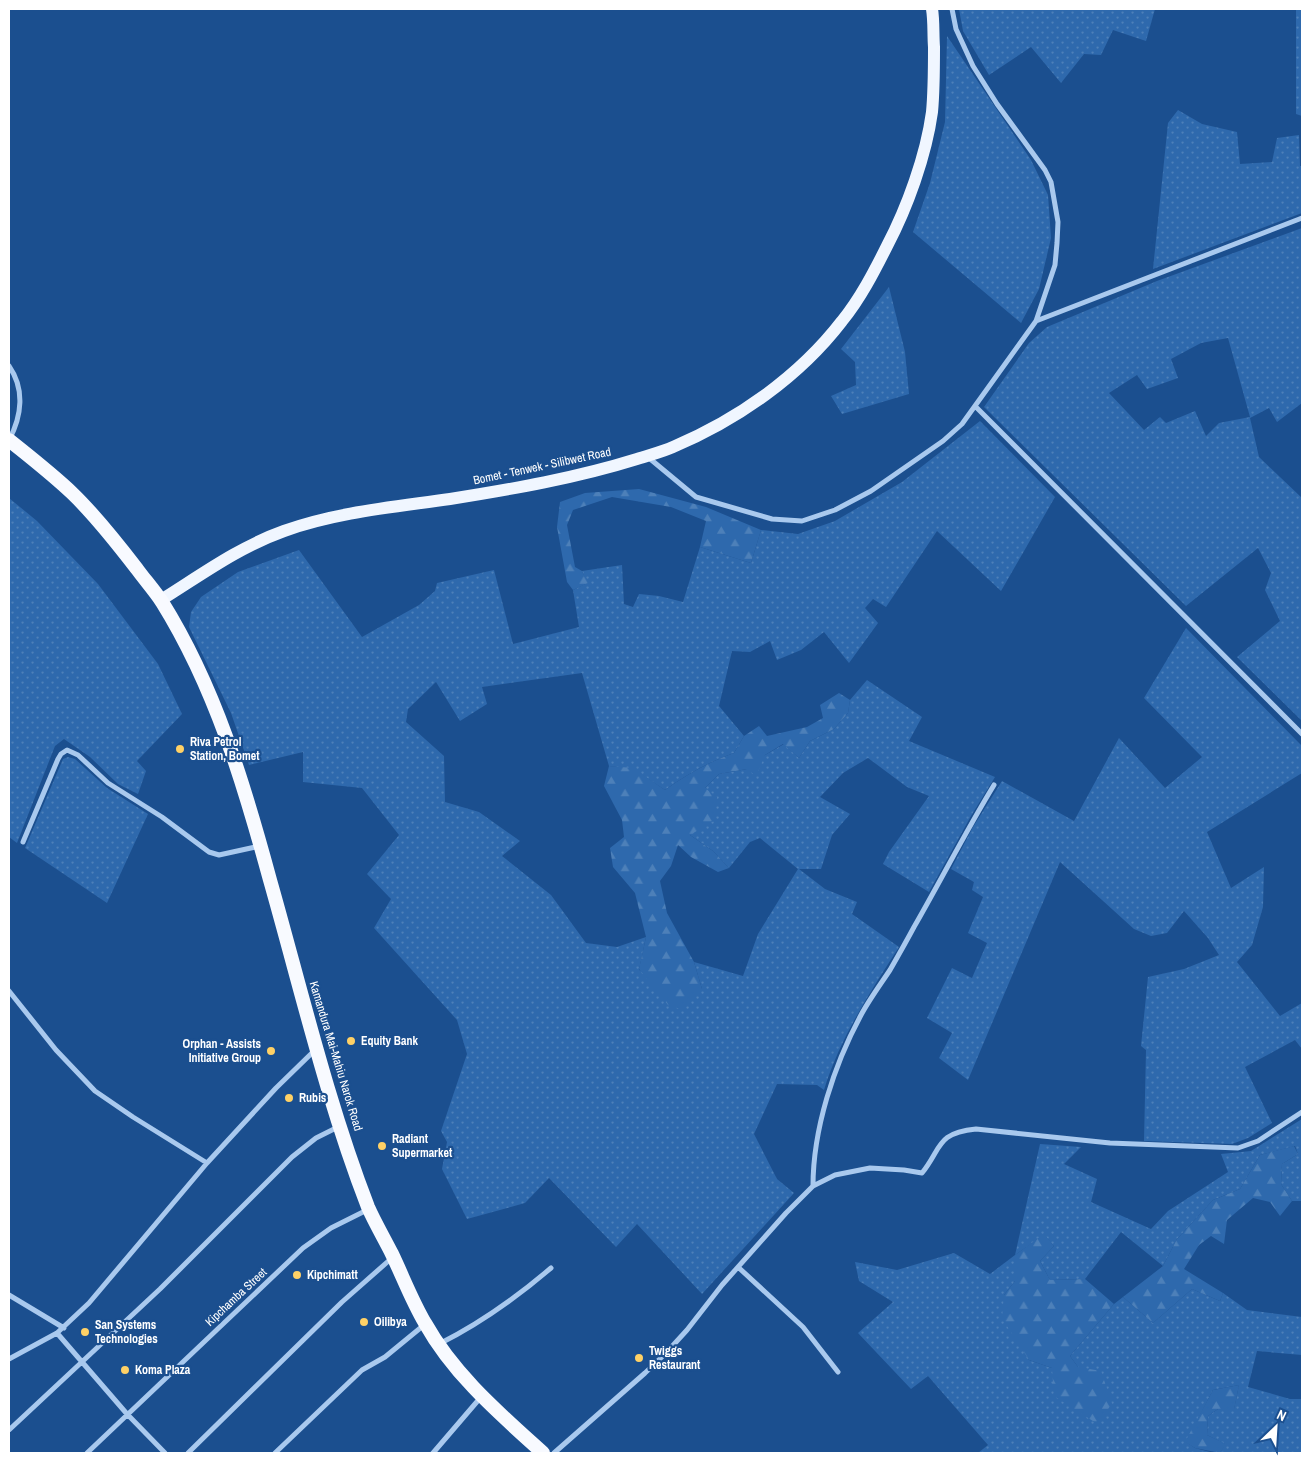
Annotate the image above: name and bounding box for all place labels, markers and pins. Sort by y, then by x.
place label: Riva Petrol Station, Bomet [190,734,260,764]
marker: Riva Petrol Station, Bomet [174,743,186,755]
place label: Equity Bank [361,1033,418,1049]
marker: Equity Bank [345,1035,357,1047]
place label: Orphan - Assists Initiative Group [183,1036,262,1066]
marker: Orphan - Assists Initiative Group [265,1045,277,1057]
place label: Rubis [299,1090,327,1106]
marker: Rubis [283,1092,295,1104]
place label: Radiant Supermarket [392,1131,453,1161]
marker: Radiant Supermarket [376,1140,388,1152]
place label: Kipchimatt [307,1267,359,1283]
marker: Kipchimatt [291,1269,303,1281]
place label: Oilibya [374,1314,407,1330]
marker: Oilibya [358,1316,370,1328]
place label: San Systems Technologies [95,1317,158,1347]
marker: San Systems Technologies [79,1326,91,1338]
place label: Twiggs Restaurant [649,1343,701,1373]
marker: Twiggs Restaurant [633,1352,645,1364]
place label: Koma Plaza [135,1362,191,1378]
marker: Koma Plaza [119,1364,131,1376]

